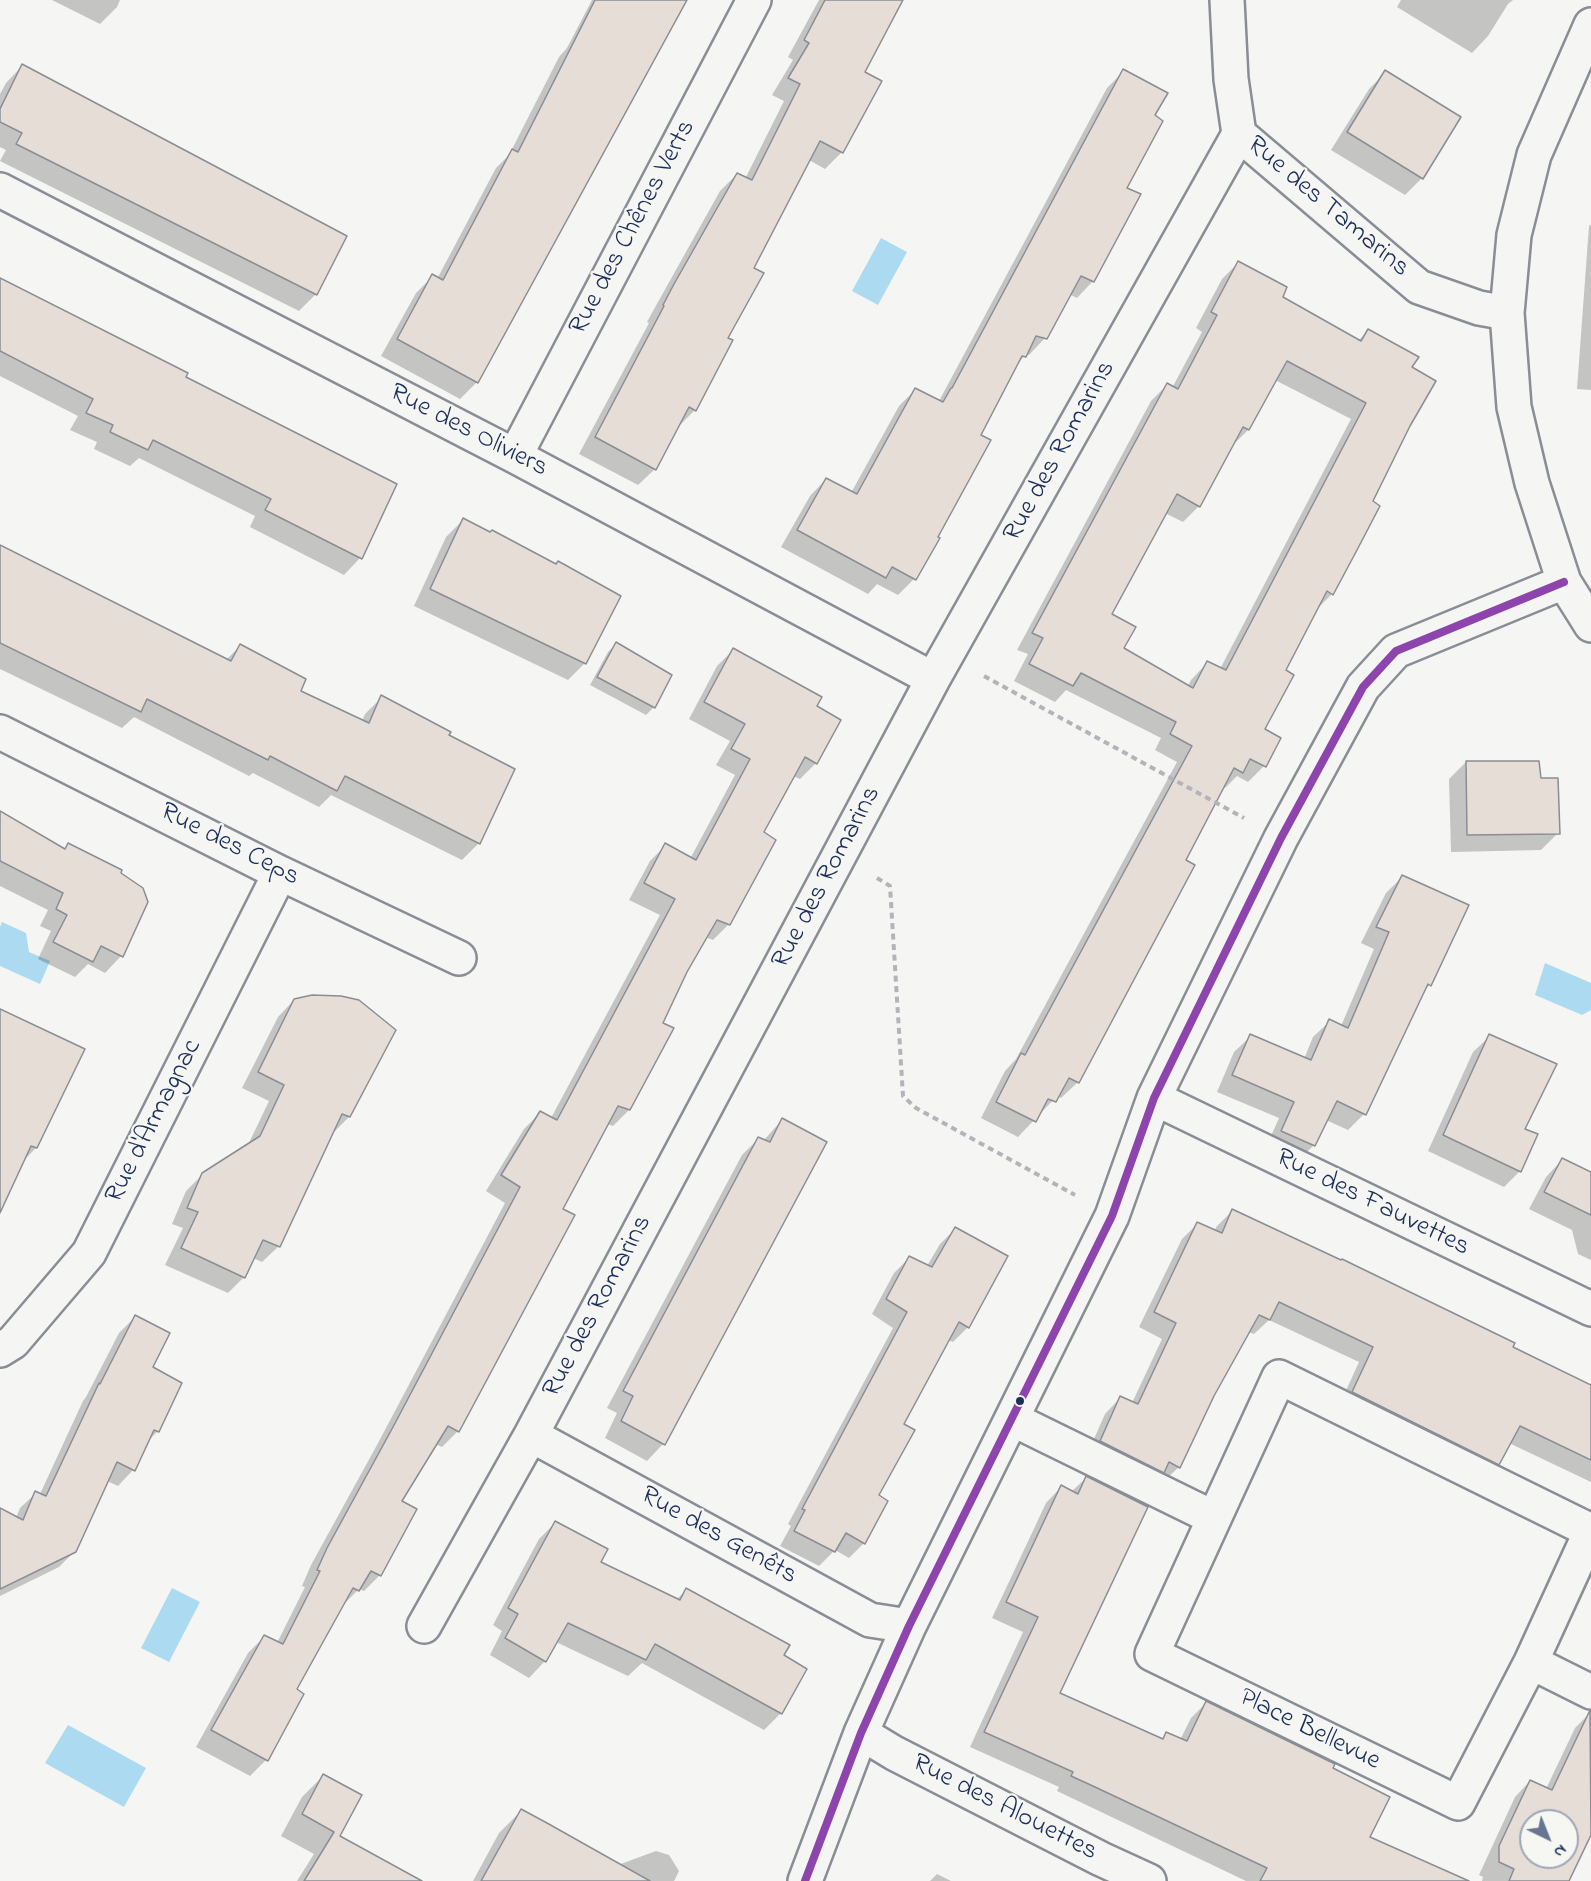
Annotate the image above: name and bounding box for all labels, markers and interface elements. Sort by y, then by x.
street label: Rue des Chênes Verts [564,115,704,341]
street label: Rue des Tamarins [1239,130,1415,286]
street label: Rue des Romarins [998,356,1124,548]
street label: Rue des Oliviers [383,378,553,486]
street label: Rue des Romarins [766,781,890,975]
street label: Rue des Ceps [154,797,304,895]
street label: Rue d'Armagnac [100,1035,210,1209]
street label: Rue des Fauvettes [1270,1143,1474,1265]
street label: Rue des Romarins [537,1210,661,1404]
unlabelled marker [1014,1395,1026,1407]
street label: Rue des Genêts [634,1481,802,1593]
street label: Place Bellevue [1233,1683,1385,1779]
street label: Rue des Alouettes [906,1748,1102,1870]
north arrow [1519,1809,1579,1869]
text: N [1548,1838,1572,1863]

